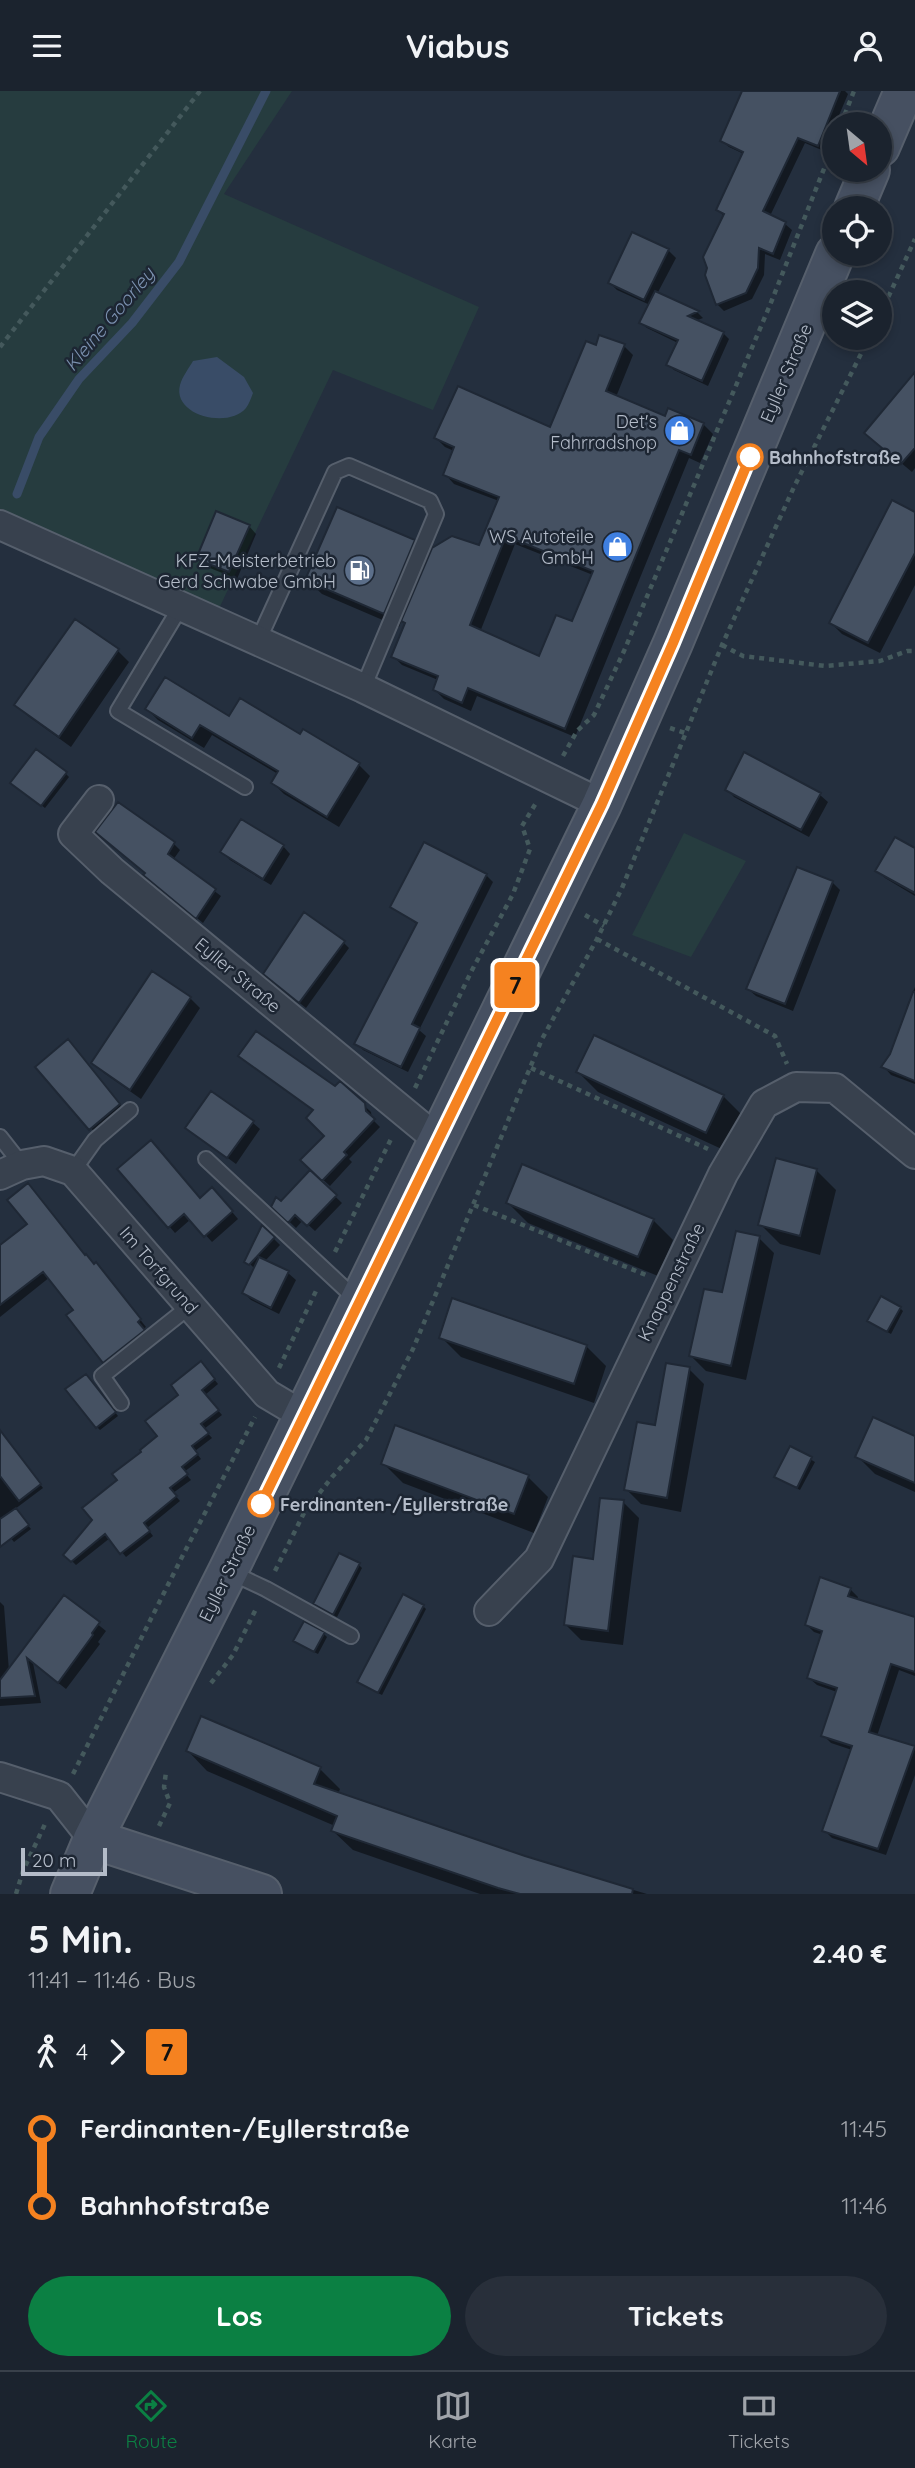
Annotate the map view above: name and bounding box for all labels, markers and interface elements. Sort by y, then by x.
text: Viabus [406,26,509,66]
icon: menu [28,27,66,65]
icon: person [849,27,887,65]
north arrow [822,112,892,182]
map controls [822,112,892,350]
button: locate [822,196,892,266]
water label: Kleine Goorley [59,261,160,376]
button: layers [822,280,892,350]
street label: Eyller Straße [755,320,817,426]
place label: Det's Fahrradshop [550,410,657,454]
shop icon: Det's Fahrradshop [663,414,697,448]
marker: Bahnhofstraße [737,444,763,470]
place label: Bahnhofstraße [769,446,901,469]
place label: WS Autoteile GmbH [489,525,594,569]
shop icon: WS Autoteile GmbH [600,529,634,563]
place label: KFZ-Meisterbetrieb Gerd Schwabe GmbH [158,549,336,593]
fuel station icon: KFZ-Meisterbetrieb Gerd Schwabe GmbH [342,553,376,587]
street label: Eyller Straße [190,932,286,1018]
line badge: 7 [492,962,538,1008]
text: 7 [508,970,522,1000]
street label: Knappenstraße [632,1219,710,1345]
street label: Im Torfgrund [115,1221,203,1319]
marker: Ferdinanten-/Eyllerstraße [248,1491,274,1517]
place label: Ferdinanten-/Eyllerstraße [280,1493,508,1516]
street label: Eyller Straße [194,1521,260,1625]
scale bar [21,1845,107,1877]
text: 20 m [32,1848,76,1872]
text: 5 Min. [28,1915,133,1963]
text: 2.40 € [812,1937,887,1970]
text: 11:41 – 11:46 · Bus [28,1965,196,1994]
icon: walk [28,2033,66,2071]
icon: forward [98,2033,136,2071]
text: 4 [76,2037,88,2066]
text: 7 [160,2037,173,2067]
text: Ferdinanten-/Eyllerstraße [80,2112,410,2145]
text: 11:45 [841,2114,887,2143]
text: Bahnhofstraße [80,2189,270,2222]
text: 11:46 [841,2191,887,2220]
button: Los [28,2276,451,2356]
button: Tickets [465,2276,887,2356]
tab: Route [125,2387,177,2453]
tab: Karte [428,2387,477,2453]
tab: Tickets [728,2387,790,2453]

